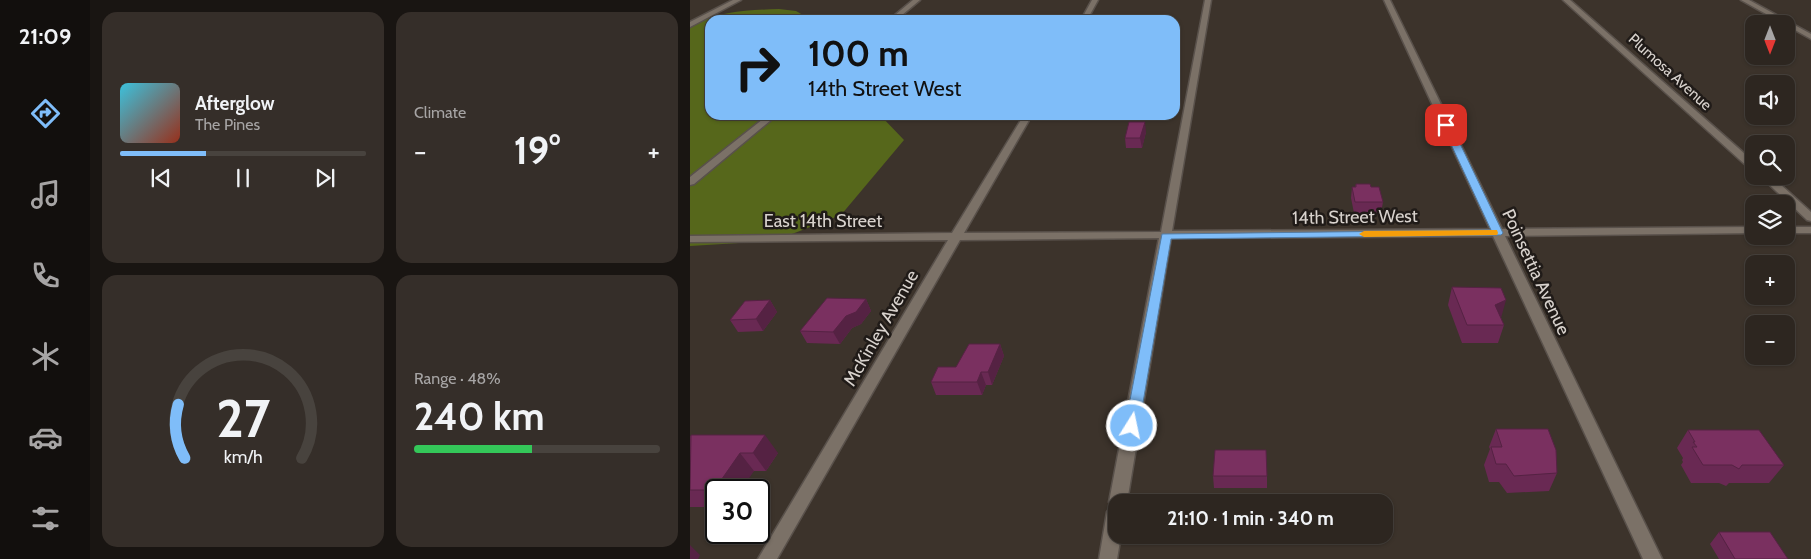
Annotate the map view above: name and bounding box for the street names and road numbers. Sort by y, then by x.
street label: Plumosa Avenue [1625,30,1716,114]
street label: 14th Street West [1292,205,1418,229]
street label: Poinsettia Avenue [1497,206,1575,338]
street label: East 14th Street [764,210,882,232]
street label: McKinley Avenue [839,266,923,390]

